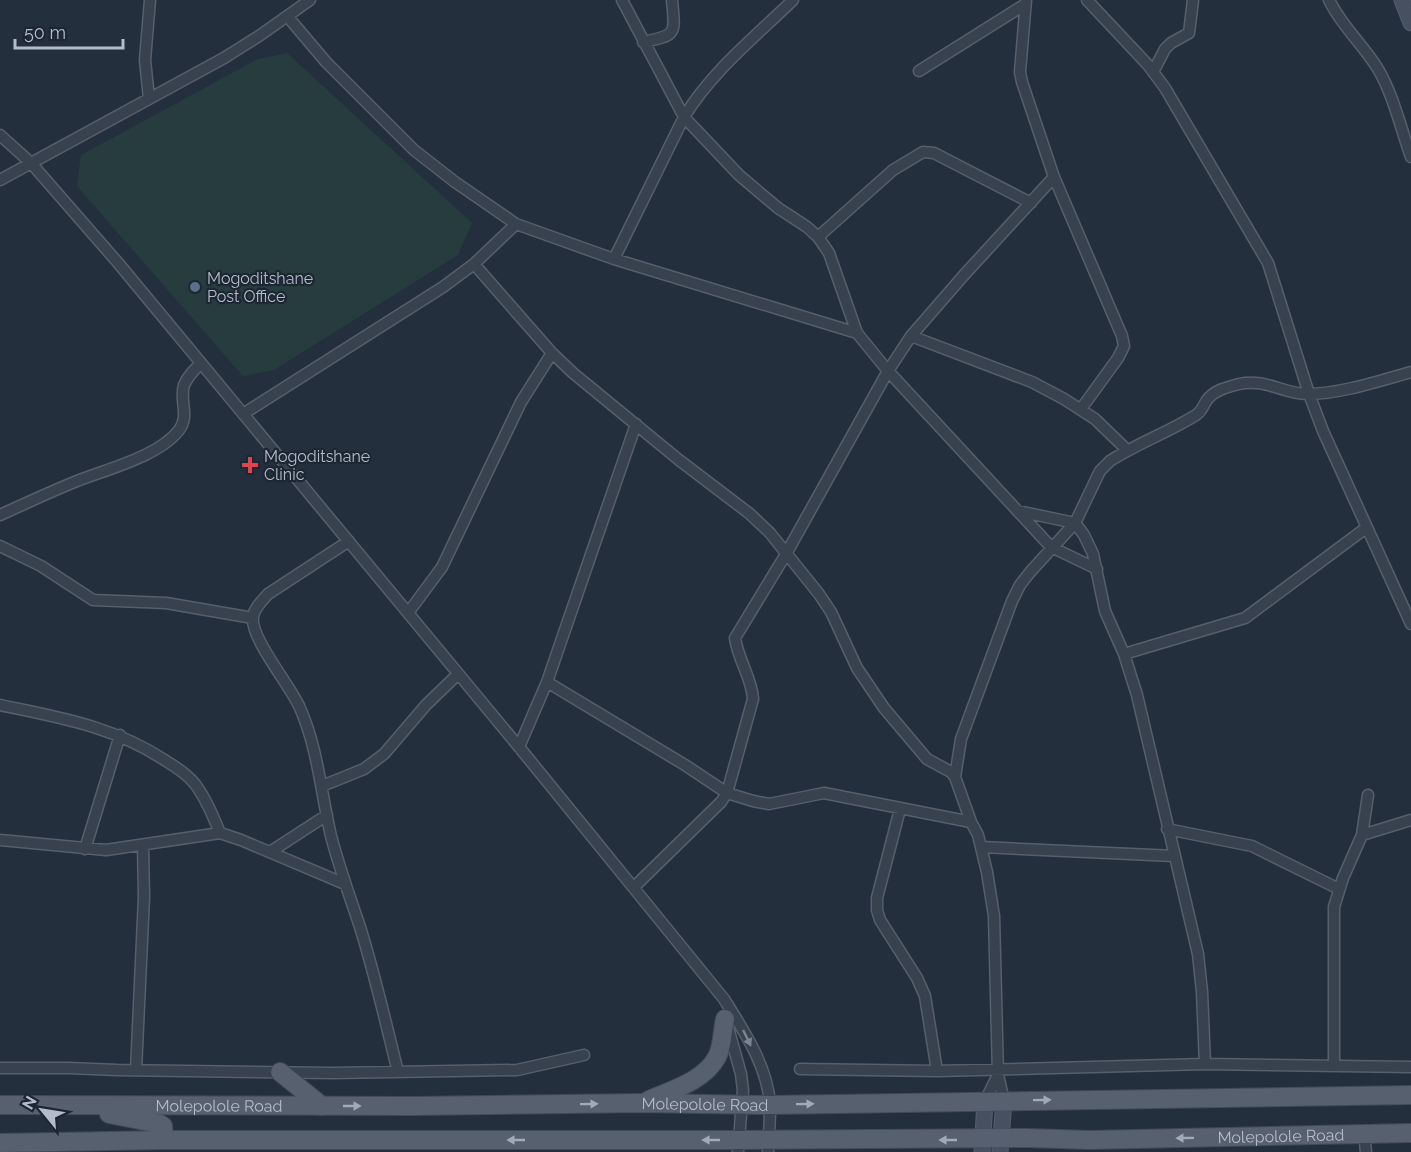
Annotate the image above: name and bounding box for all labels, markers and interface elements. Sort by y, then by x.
scale bar [15,12,123,50]
text: 50 m [24,22,66,43]
place label: Mogoditshane Post Office [207,269,313,306]
marker: Mogoditshane Post Office [188,280,202,294]
place label: Mogoditshane Clinic [264,447,370,484]
marker: Mogoditshane Clinic [241,456,259,474]
one-way arrow [742,1029,751,1046]
north arrow [12,1080,72,1140]
text: N [18,1093,41,1113]
street label: Molepolole Road [641,1094,769,1115]
one-way arrow [1033,1095,1052,1105]
street label: Molepolole Road [156,1096,282,1116]
one-way arrow [580,1099,599,1109]
one-way arrow [796,1100,815,1109]
one-way arrow [343,1101,362,1111]
street label: Molepolole Road [1217,1125,1345,1147]
one-way arrow [1175,1133,1194,1143]
one-way arrow [506,1135,525,1145]
one-way arrow [701,1135,720,1145]
one-way arrow [938,1135,957,1144]

